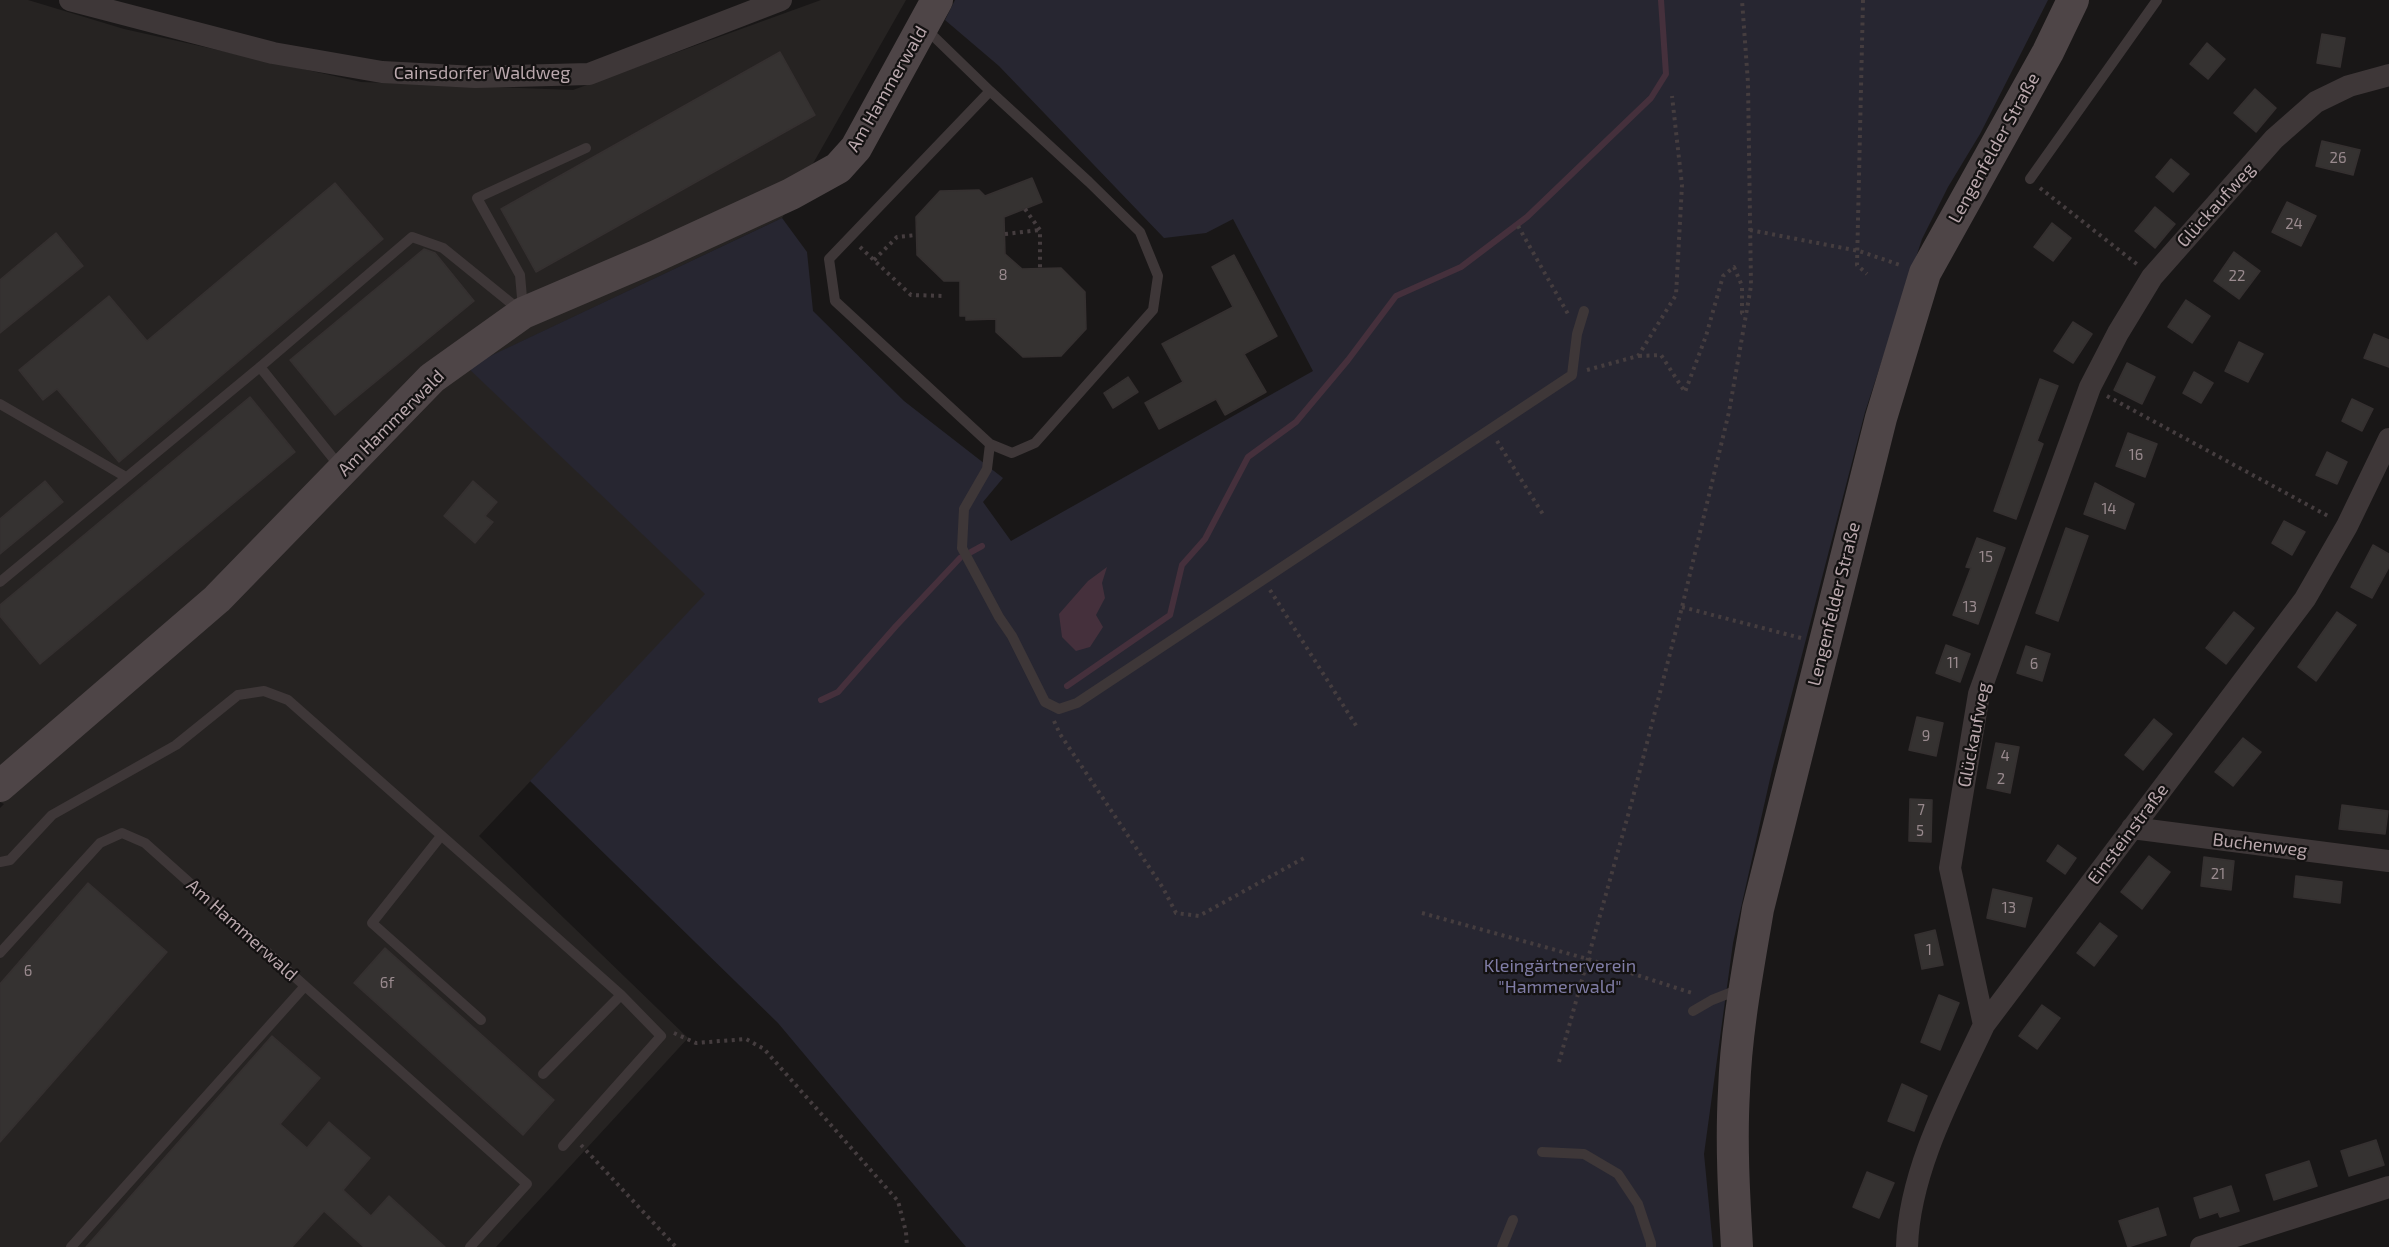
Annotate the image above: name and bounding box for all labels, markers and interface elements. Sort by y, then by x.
street label: Am Hammerwald [842,22,932,156]
street label: Cainsdorfer Waldweg [394,62,570,84]
street label: Lengenfelder Straße [1944,69,2044,227]
house number: 26 [2329,149,2347,167]
street label: Glückaufweg [2172,158,2260,252]
house number: 24 [2285,215,2303,233]
house number: 8 [998,266,1008,284]
house number: 22 [2229,267,2245,285]
street label: Am Hammerwald [333,365,449,481]
house number: 16 [2129,446,2143,464]
house number: 14 [2101,500,2117,518]
street label: Lengenfelder Straße [1803,520,1865,688]
house number: 15 [1979,548,1993,566]
house number: 13 [1963,598,1977,616]
house number: 11 [1947,654,1959,672]
house number: 6 [2030,655,2038,673]
street label: Glückaufweg [1953,681,1995,789]
house number: 9 [1922,727,1930,745]
house number: 4 [2000,747,2010,765]
house number: 2 [1997,770,2005,788]
street label: Einsteinstraße [2083,779,2173,889]
house number: 7 [1917,801,1925,819]
house number: 5 [1916,822,1924,840]
street label: Buchenweg [2211,828,2309,862]
house number: 21 [2211,865,2225,883]
street label: Am Hammerwald [182,875,302,985]
house number: 13 [2002,899,2016,917]
house number: 1 [1926,941,1932,959]
park label: Kleingärtnerverein "Hammerwald" [1484,955,1636,998]
house number: 6 [24,962,32,980]
house number: 6f [380,974,394,992]

